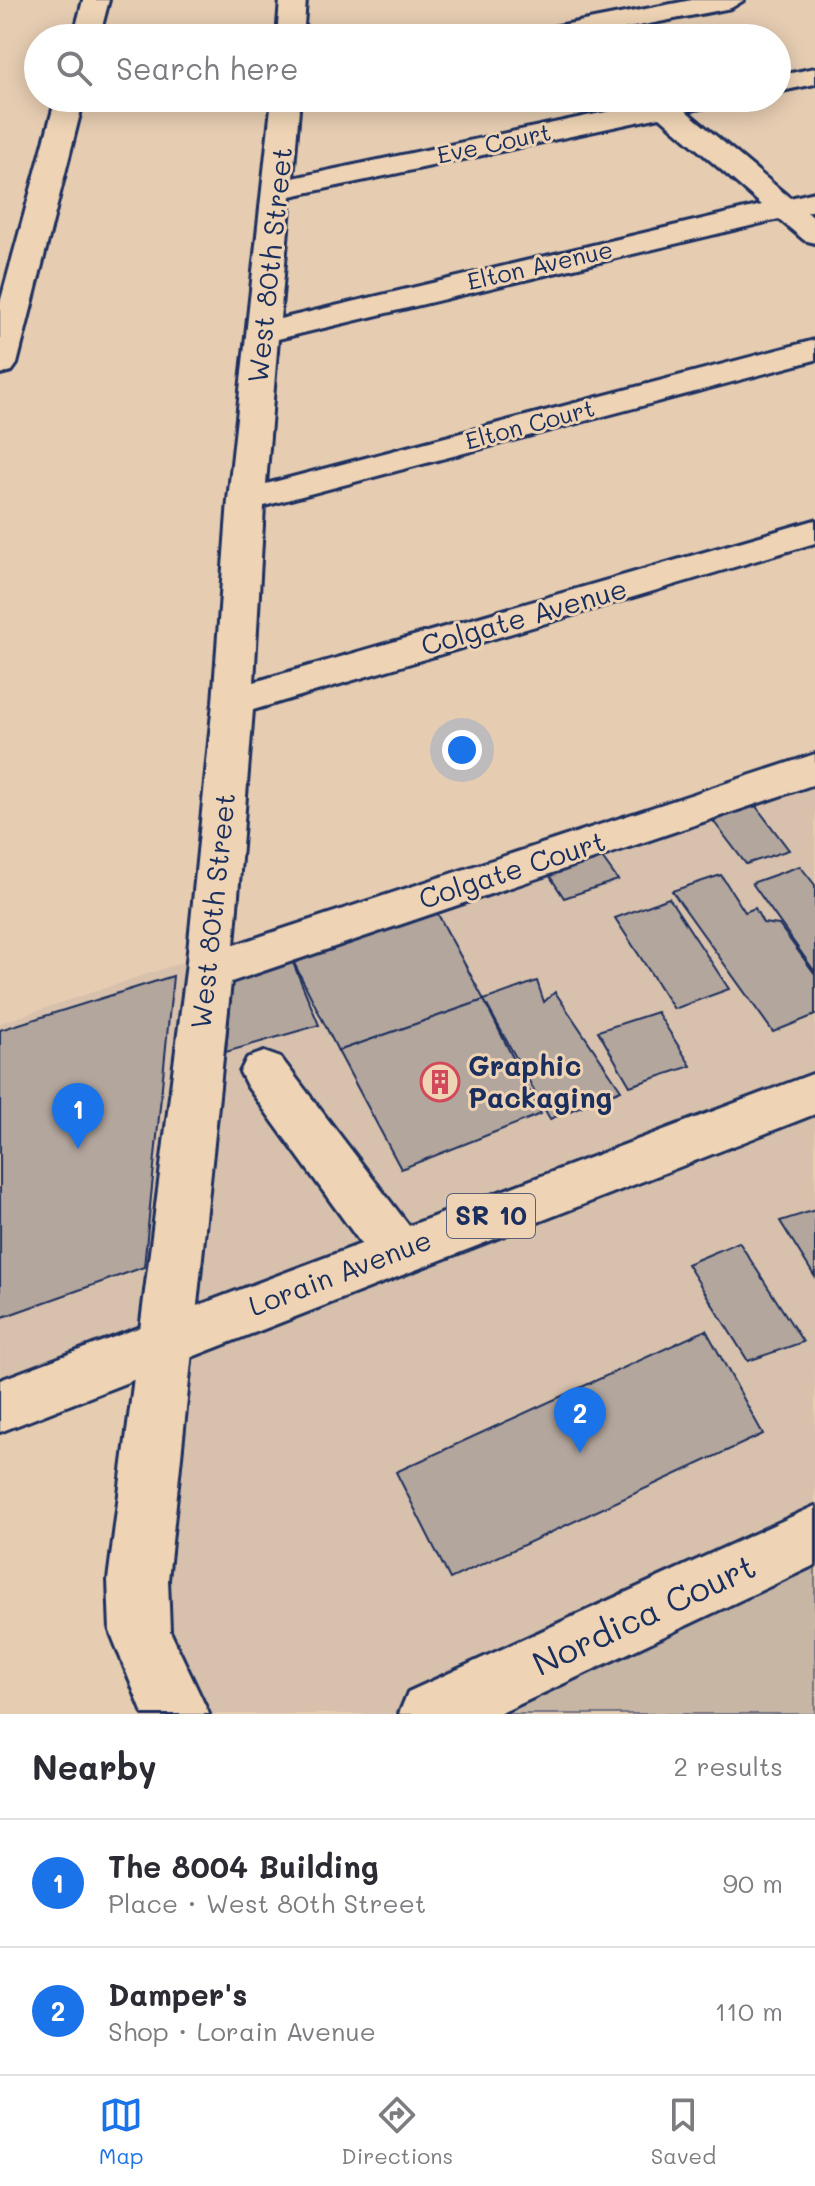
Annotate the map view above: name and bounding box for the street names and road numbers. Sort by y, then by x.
street label: Eve Court [434,115,554,170]
street label: West 80th Street [239,145,299,385]
street label: Elton Avenue [464,233,616,296]
street label: Elton Court [462,391,598,456]
street label: Colgate Avenue [416,569,631,663]
street label: West 80th Street [182,791,242,1031]
street label: Colgate Court [414,822,610,916]
road number: SR 10 [447,1194,535,1238]
street label: Lorain Avenue [243,1221,436,1323]
street label: Nordica Court [524,1542,762,1685]

